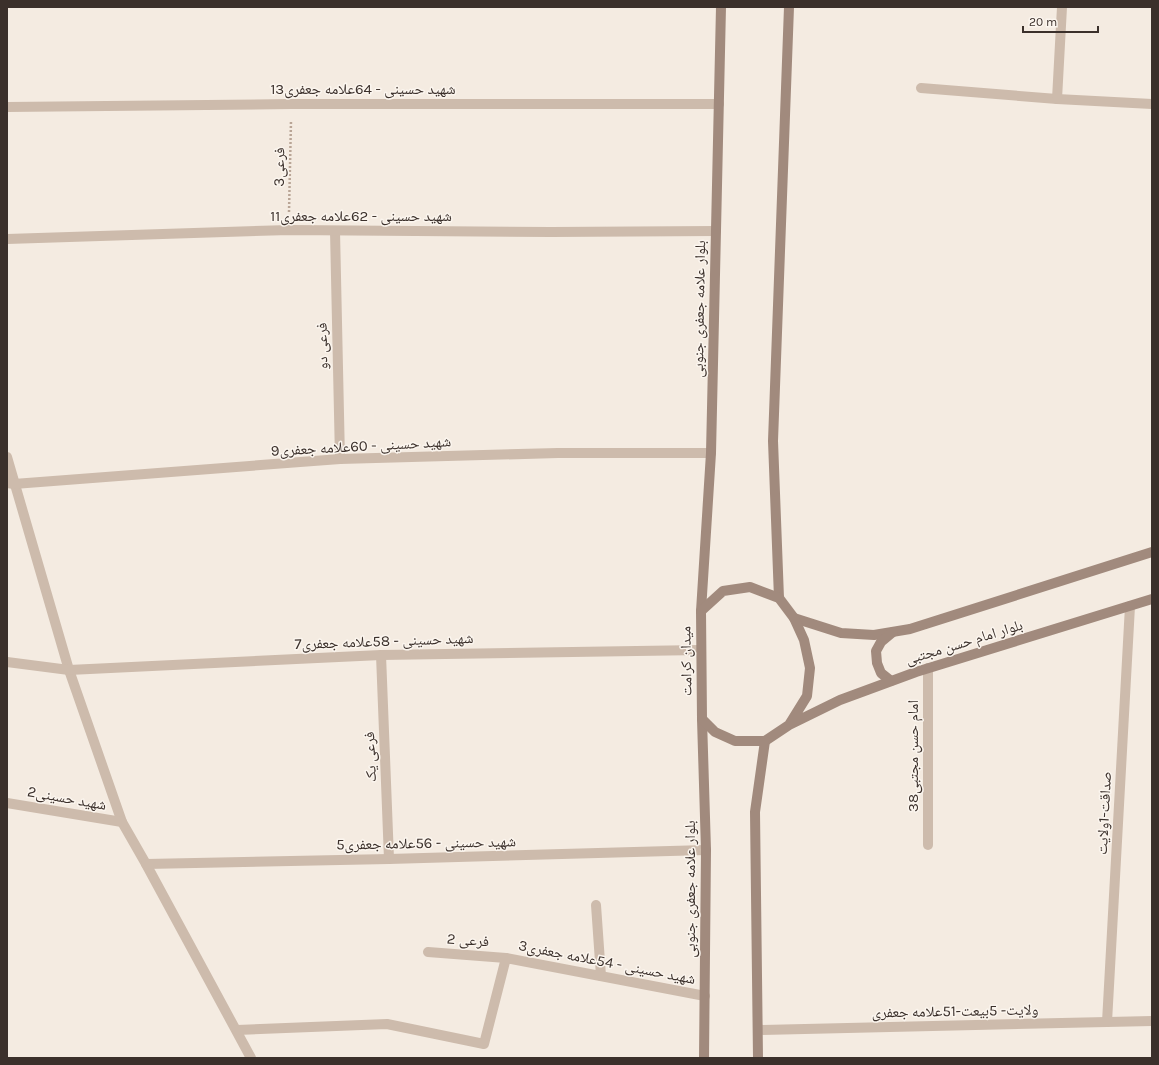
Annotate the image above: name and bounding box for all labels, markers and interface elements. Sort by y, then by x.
scale bar [1023,8,1098,34]
text: 20 m [1029,15,1057,29]
street label: 13شهید حسینی - 64علامه جعفری [270,80,456,99]
street label: فرعی3 [270,147,289,187]
street label: 11شهید حسینی - 62علامه جعفری [270,207,452,226]
street label: بلوار علامه جعفری جنوبی [689,240,710,378]
street label: فرعی دو [313,322,332,370]
street label: 9شهید حسینی - 60علامه جعفری [270,432,452,461]
street label: بلوار امام حسن مجتبی [903,616,1025,669]
street label: میدان کرامت [676,626,697,696]
street label: 7شهید حسینی - 58علامه جعفری [294,629,474,654]
street label: 38امام حسن مجتبی [904,700,923,812]
street label: فرعی یک [360,731,381,783]
street label: صداقت-1ولایت [1093,771,1115,855]
street label: 2شهید حسینی [26,782,108,815]
street label: بلوار علامه جعفری جنوبی [681,820,700,958]
street label: 5شهید حسینی - 56علامه جعفری [336,832,516,855]
street label: فرعی 2 [446,930,490,951]
street label: 3شهید حسینی - 54علامه جعفری [517,936,697,989]
street label: ولایت- 5بیعت-51علامه جعفری [871,1001,1039,1022]

